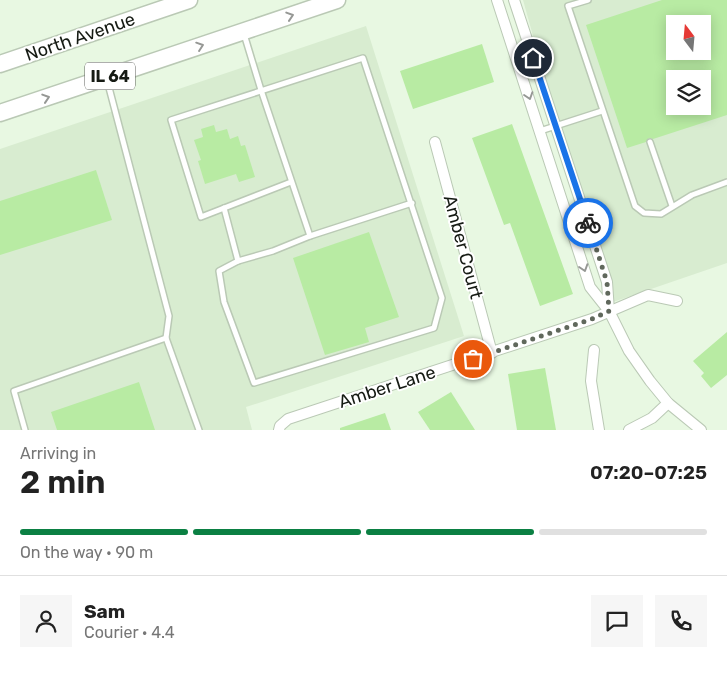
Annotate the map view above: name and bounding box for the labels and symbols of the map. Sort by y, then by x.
street label: North Avenue [22,8,138,66]
one-way arrow [285,11,293,21]
north arrow [666,15,711,60]
pin [512,37,554,79]
one-way arrow [195,42,204,52]
road number: IL 64 [85,62,135,90]
one-way arrow [523,92,533,100]
one-way arrow [42,94,50,104]
street label: Amber Court [439,193,487,301]
courier [563,198,613,248]
one-way arrow [578,263,588,271]
pin [452,338,494,380]
street label: Amber Lane [336,361,438,413]

